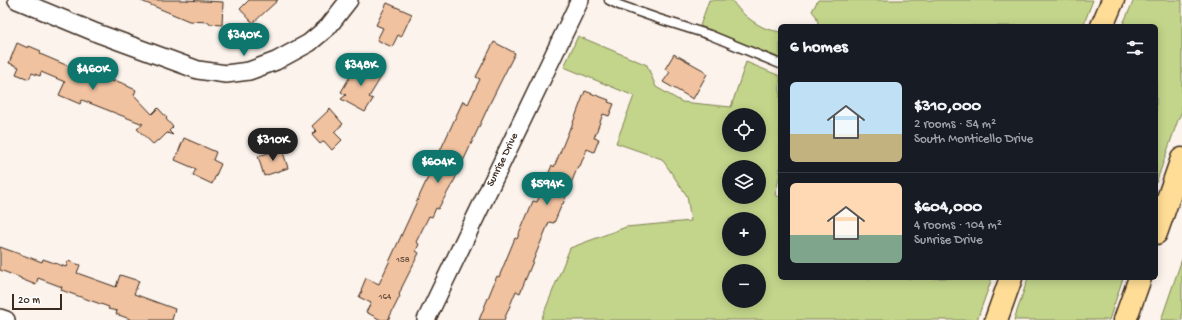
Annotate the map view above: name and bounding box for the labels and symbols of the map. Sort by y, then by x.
pin: $340K [216,23,272,57]
pin: $348K [333,53,389,87]
pin: $460K [65,57,121,91]
pin: $310K [245,128,301,162]
street label: Sunrise Drive [485,131,521,189]
pin: $604K [410,150,466,184]
pin: $594K [519,172,575,206]
house number: 158 [395,255,410,266]
scale bar [12,292,62,311]
house number: 164 [378,292,392,303]

